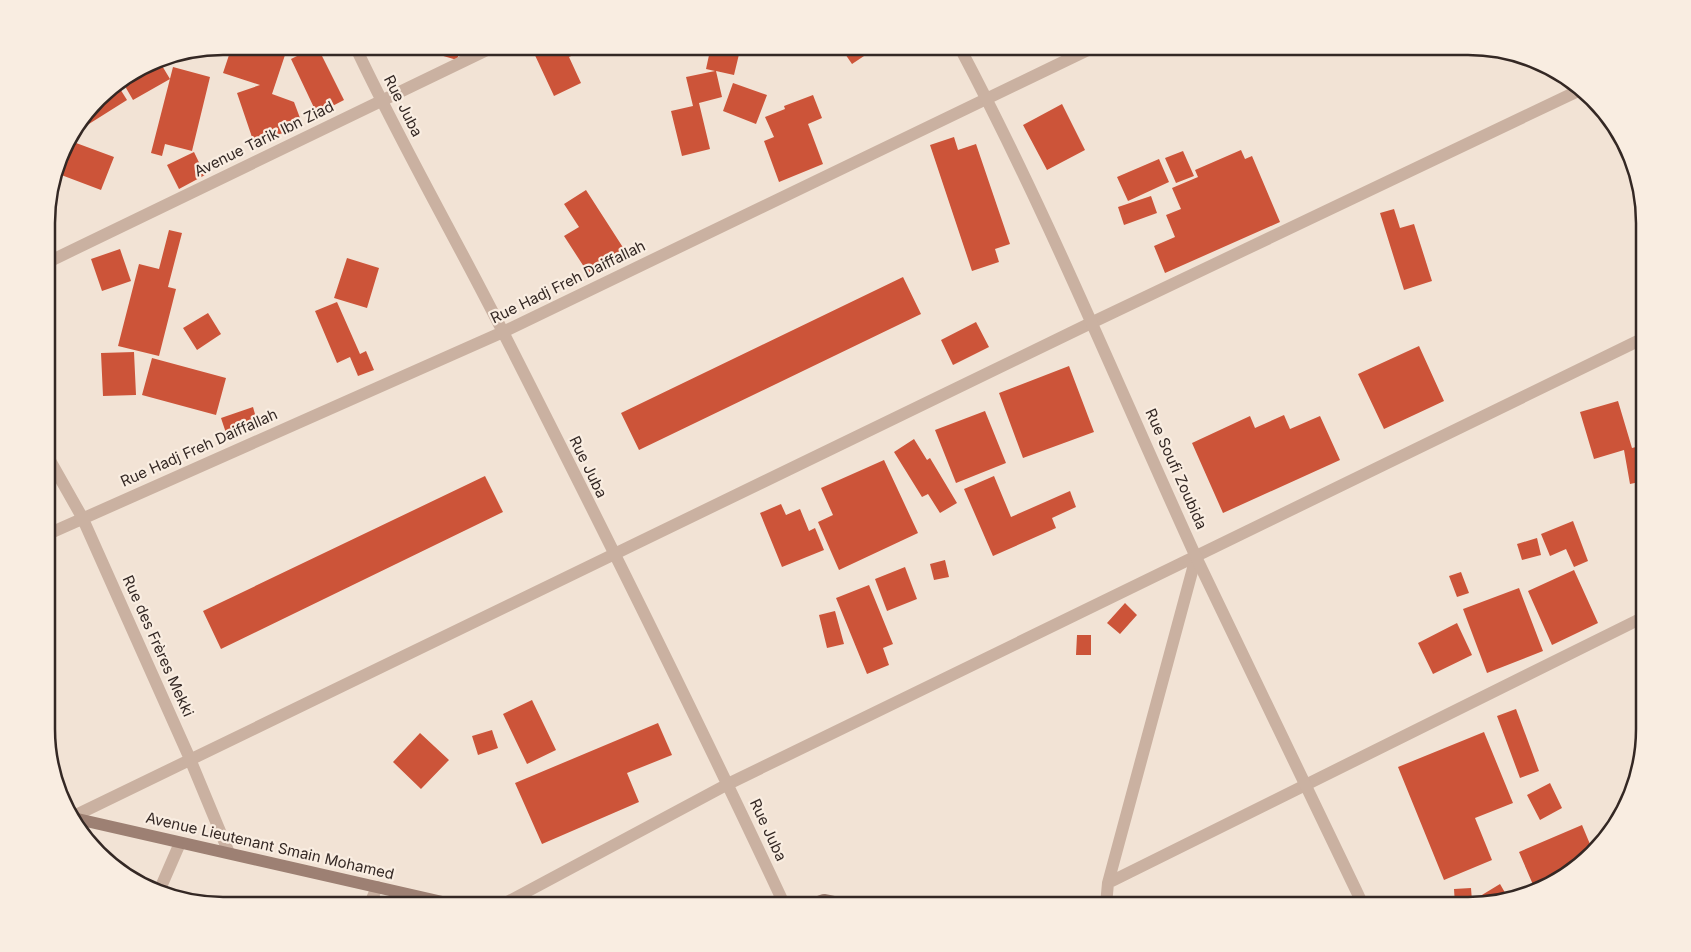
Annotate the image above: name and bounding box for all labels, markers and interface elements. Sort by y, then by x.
street label: Rue Juba [380,72,427,140]
street label: Avenue Tarik Ibn Ziad [191,97,337,181]
street label: Rue Hadj Freh Daiffallah [487,236,648,327]
street label: Rue Hadj Freh Daiffallah [117,404,280,491]
street label: Rue Soufi Zoubida [1141,406,1212,532]
street label: Rue Juba [565,433,612,501]
street label: Rue des Frères Mekki [119,572,198,719]
street label: Rue Juba [746,796,791,864]
street label: Avenue Lieutenant Smain Mohamed [144,808,396,883]

